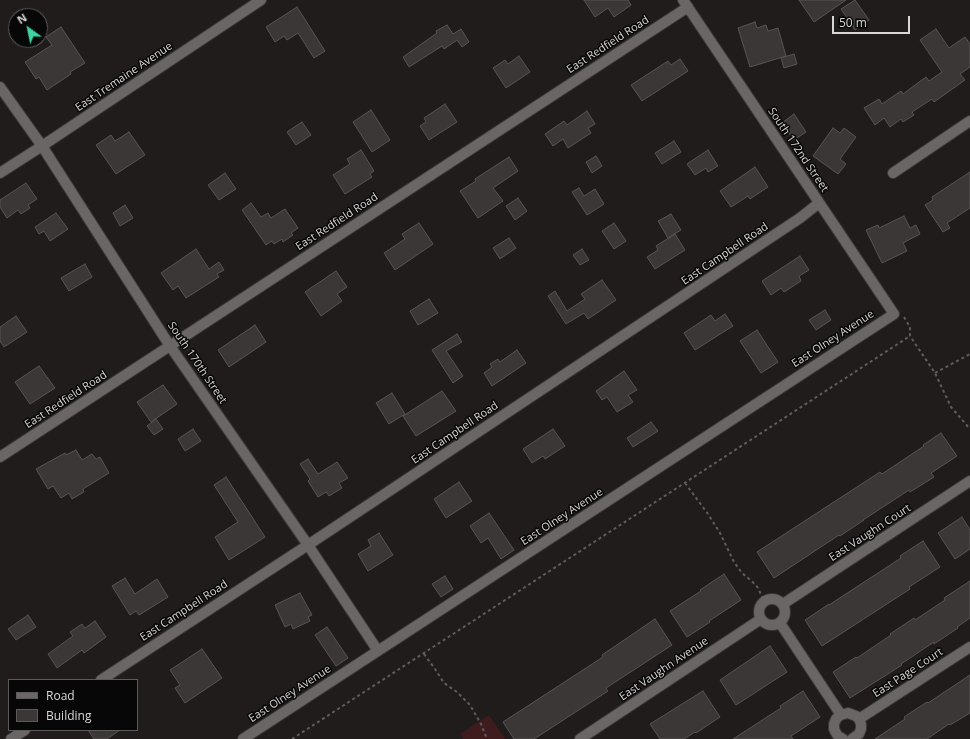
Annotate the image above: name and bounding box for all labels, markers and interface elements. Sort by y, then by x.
north arrow [8,8,48,48]
scale bar [834,8,912,34]
text: N [14,10,30,27]
street label: East Redfield Road [564,14,652,76]
text: 50 m [839,14,867,31]
street label: East Tremaine Avenue [73,40,175,114]
street label: South 172nd Street [765,105,831,195]
street label: East Redfield Road [293,191,381,253]
street label: East Campbell Road [679,220,771,288]
street label: East Olney Avenue [789,308,877,370]
street label: South 170th Street [165,320,229,406]
street label: East Redfield Road [22,369,110,431]
street label: East Campbell Road [409,399,501,467]
street label: East Olney Avenue [518,486,606,548]
street label: East Vaughn Court [827,502,913,564]
street label: East Campbell Road [138,578,230,644]
street label: East Vaughn Avenue [617,634,711,704]
street label: East Page Court [871,645,945,701]
street label: East Olney Avenue [246,663,334,725]
legend [8,679,138,731]
text: Road [46,687,75,704]
text: Building [46,707,91,724]

